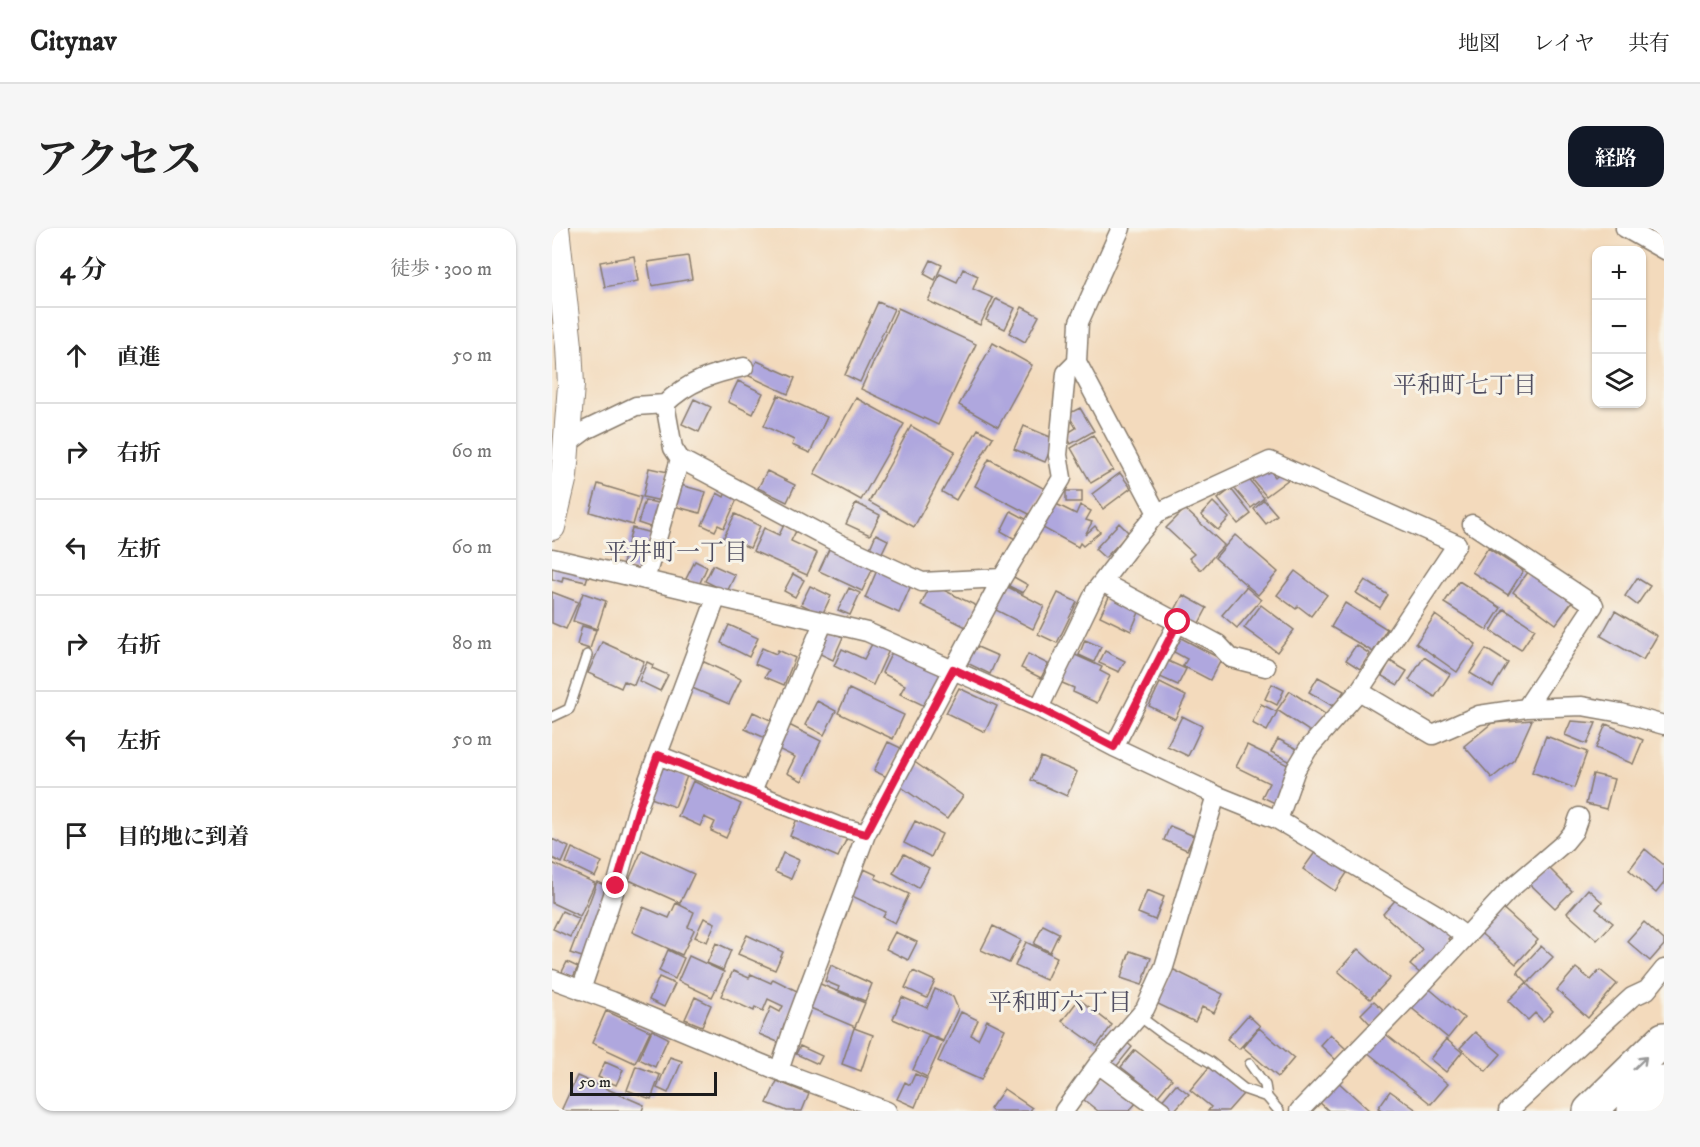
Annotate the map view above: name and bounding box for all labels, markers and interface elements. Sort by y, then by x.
text: Citynav [30,24,117,59]
text: 地図 [1458,31,1500,57]
text: レイヤ [1533,31,1595,57]
text: 共有 [1628,31,1670,57]
button: 経路 [1568,126,1664,187]
text: アクセス [36,135,203,187]
map controls [1592,246,1646,408]
button: + [1592,246,1646,300]
text: 4 分 [60,254,107,287]
text: 徒歩 · 300 m [390,257,492,282]
button: − [1592,300,1646,354]
icon: ahead [60,339,93,372]
text: 50 m [452,343,492,368]
text: 直進 [117,344,161,371]
button: layers [1592,354,1646,408]
district label: 平和町七丁目 [1393,371,1537,401]
icon: right [60,435,93,468]
text: 60 m [452,439,492,464]
text: 右折 [117,440,161,467]
icon: left [60,531,93,564]
text: 60 m [452,535,492,560]
text: 左折 [117,536,161,563]
district label: 平井町一丁目 [604,538,748,568]
route start [1164,608,1190,634]
icon: right [60,627,93,660]
text: 80 m [452,631,492,656]
text: 右折 [117,632,161,659]
icon: left [60,723,93,756]
text: 50 m [452,727,492,752]
text: 左折 [117,728,161,755]
icon: arrive [60,819,93,852]
text: 目的地に到着 [117,824,249,851]
route end [602,872,628,898]
district label: 平和町六丁目 [988,988,1132,1018]
one-way arrow [1632,1056,1647,1070]
scale bar [570,1069,717,1096]
text: 50 m [579,1072,611,1092]

